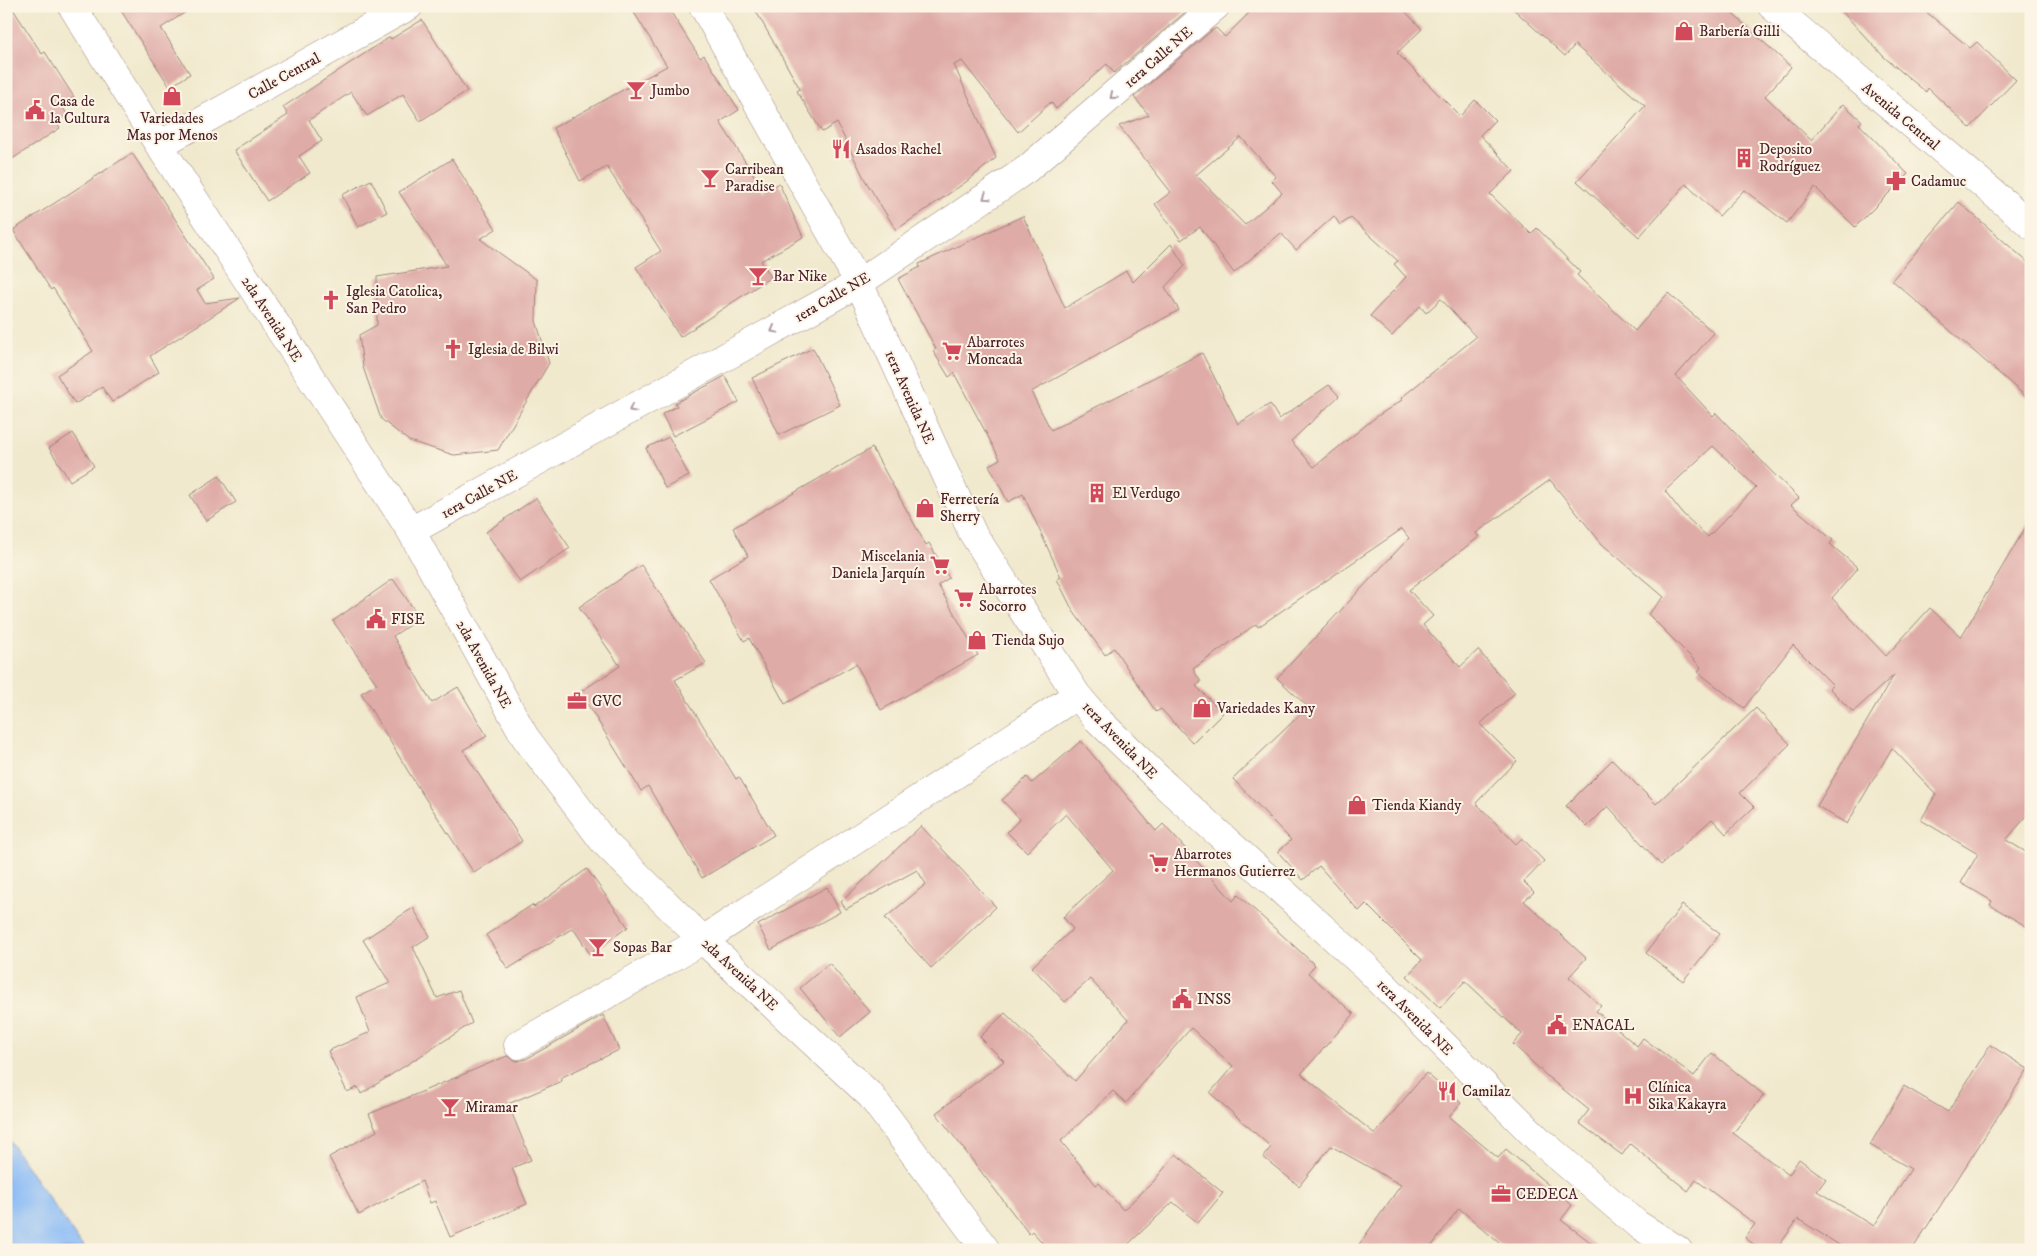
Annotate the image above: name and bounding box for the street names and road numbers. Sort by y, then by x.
street label: 1era Calle NE [1120,22,1197,92]
street label: Calle Central [245,49,324,104]
street label: Avenida Central [1858,78,1944,155]
street label: 1era Calle NE [791,268,874,327]
street label: 2da Avenida NE [237,273,306,366]
street label: 1era Avenida NE [880,347,939,447]
street label: 1era Calle NE [438,465,521,523]
street label: 2da Avenida NE [451,617,516,712]
street label: 1era Avenida NE [1078,698,1162,783]
street label: 2da Avenida NE [697,934,782,1015]
street label: 1era Avenida NE [1372,975,1457,1060]

